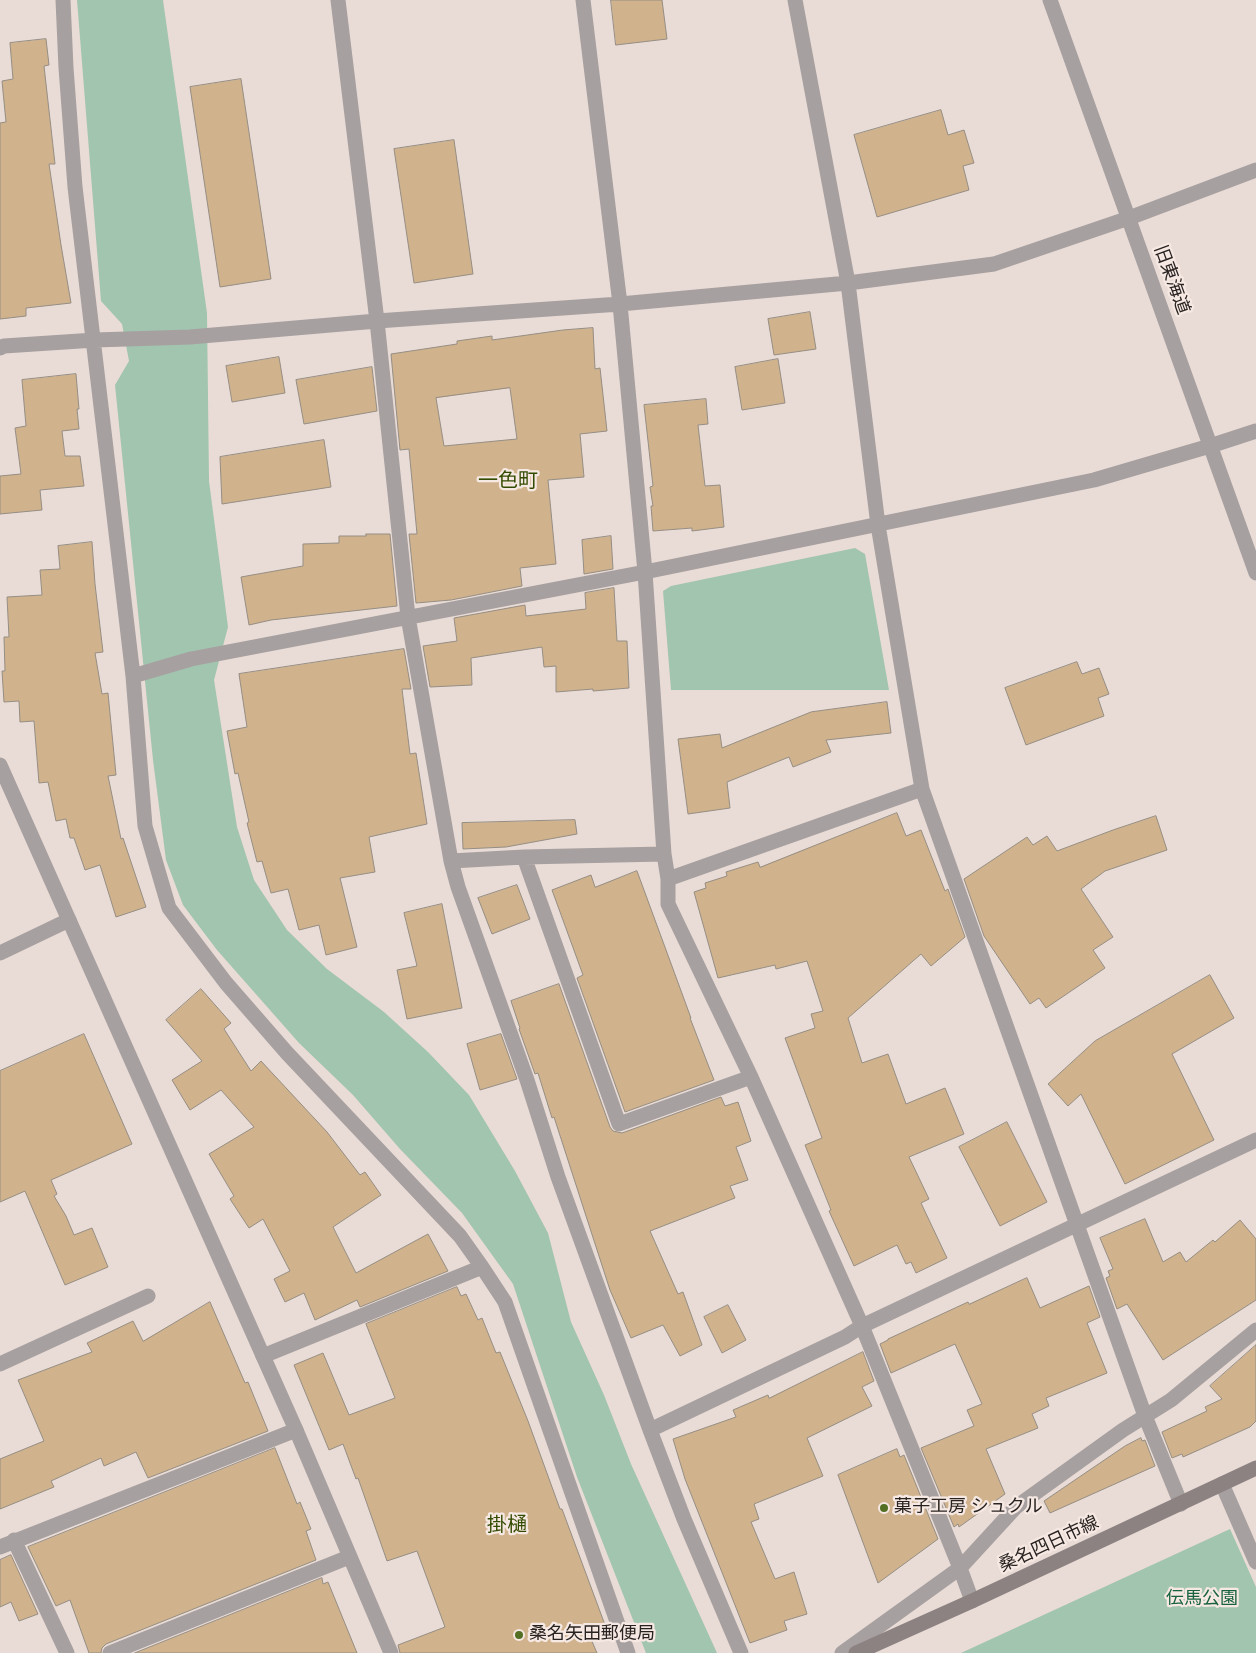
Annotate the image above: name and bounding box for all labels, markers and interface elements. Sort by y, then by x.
street label: 旧東海道 [1149,242,1193,318]
district label: 一色町 [478,470,538,494]
place label: 菓子工房 シュクル [894,1497,1043,1519]
marker: 菓子工房 シュクル [878,1502,890,1514]
street label: 桑名四日市線 [995,1512,1103,1578]
district label: 掛樋 [487,1514,527,1538]
park label: 伝馬公園 [1166,1589,1238,1611]
place label: 桑名矢田郵便局 [529,1624,655,1646]
marker: 桑名矢田郵便局 [513,1629,525,1641]

